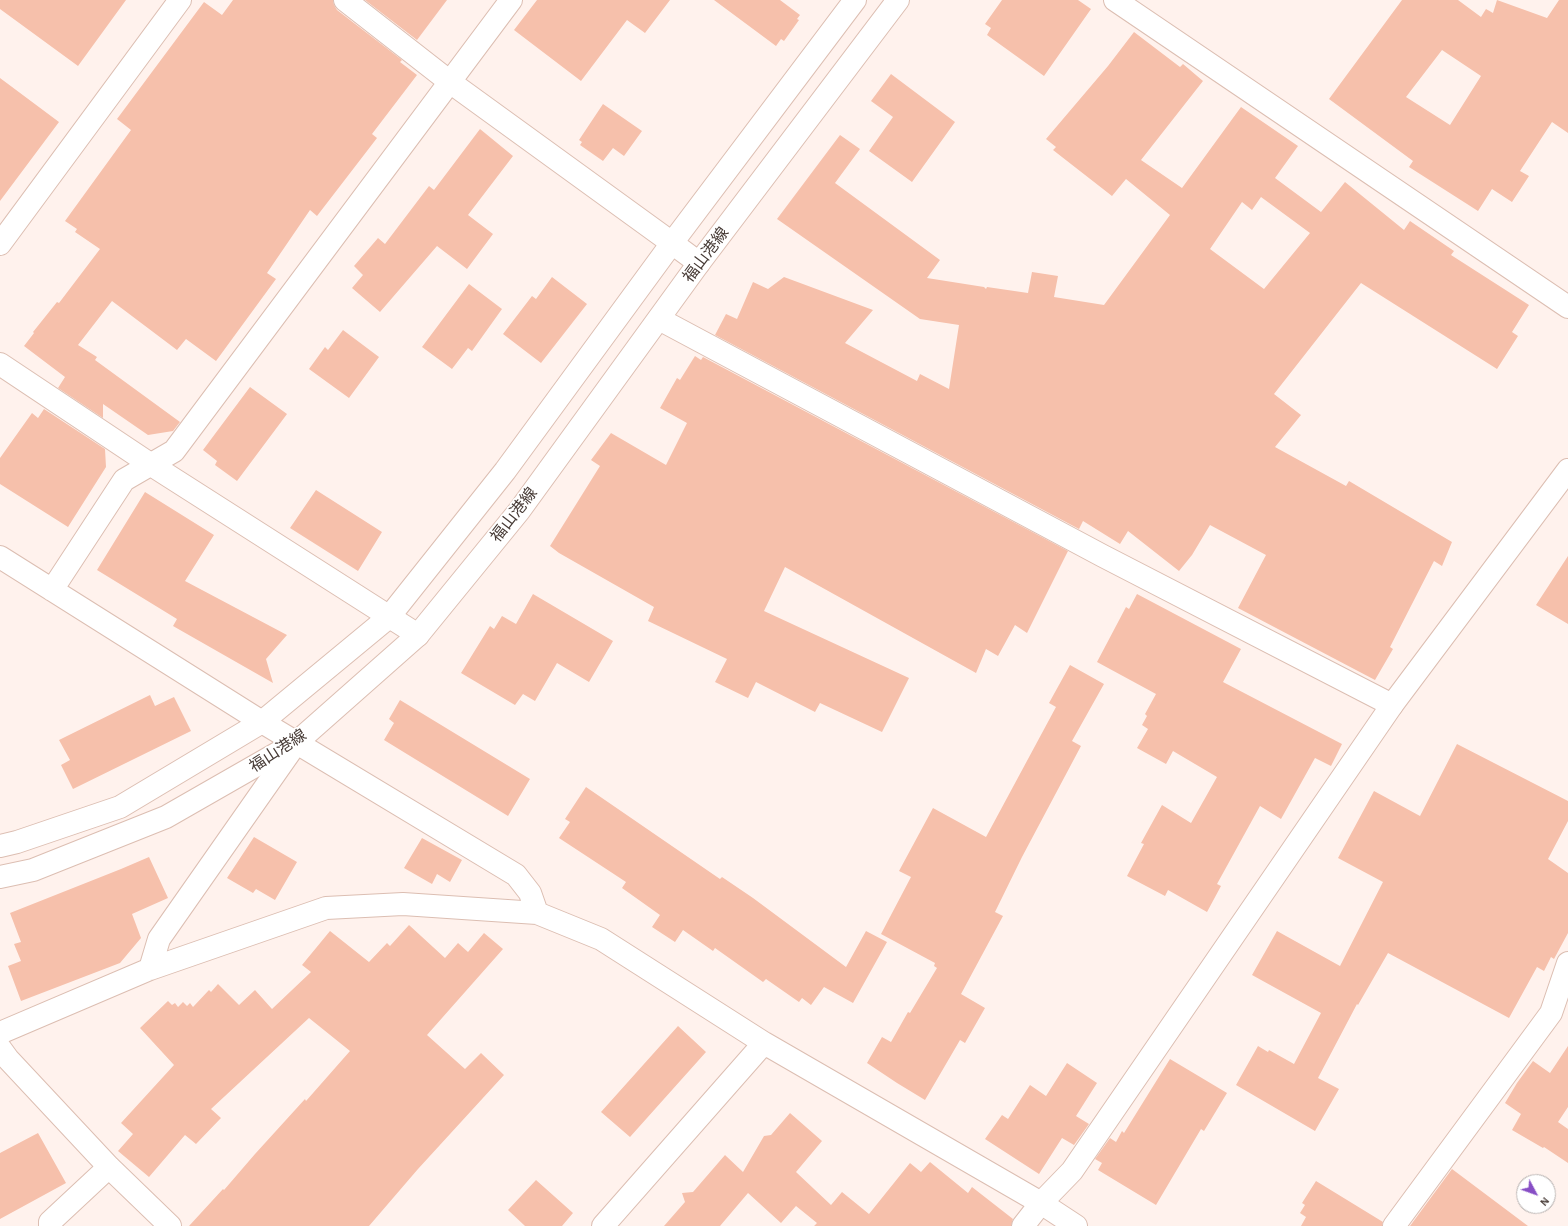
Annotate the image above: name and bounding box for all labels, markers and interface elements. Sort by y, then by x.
street label: 福山港線 [679,224,733,286]
street label: 福山港線 [487,484,541,546]
street label: 福山港線 [246,726,310,776]
north arrow [1516,1174,1556,1214]
text: N [1538,1195,1551,1208]

